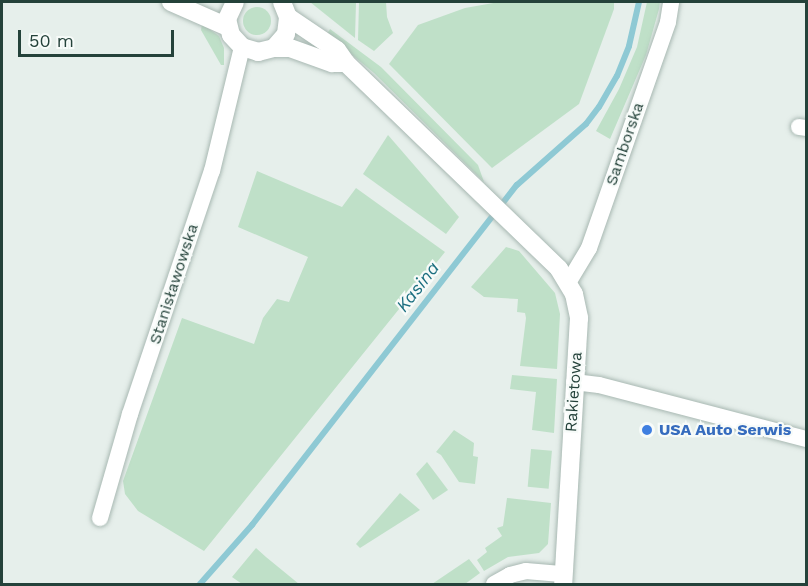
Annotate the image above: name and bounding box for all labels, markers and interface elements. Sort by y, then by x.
scale bar [21,18,177,56]
text: 50 m [29,30,74,51]
street label: Samborska [602,100,648,188]
street label: Stanisławowska [145,221,203,347]
water label: Kasina [392,258,444,316]
street label: Rakietowa [562,351,586,433]
place label: USA Auto Serwis [659,420,792,440]
marker: USA Auto Serwis [640,423,654,437]

